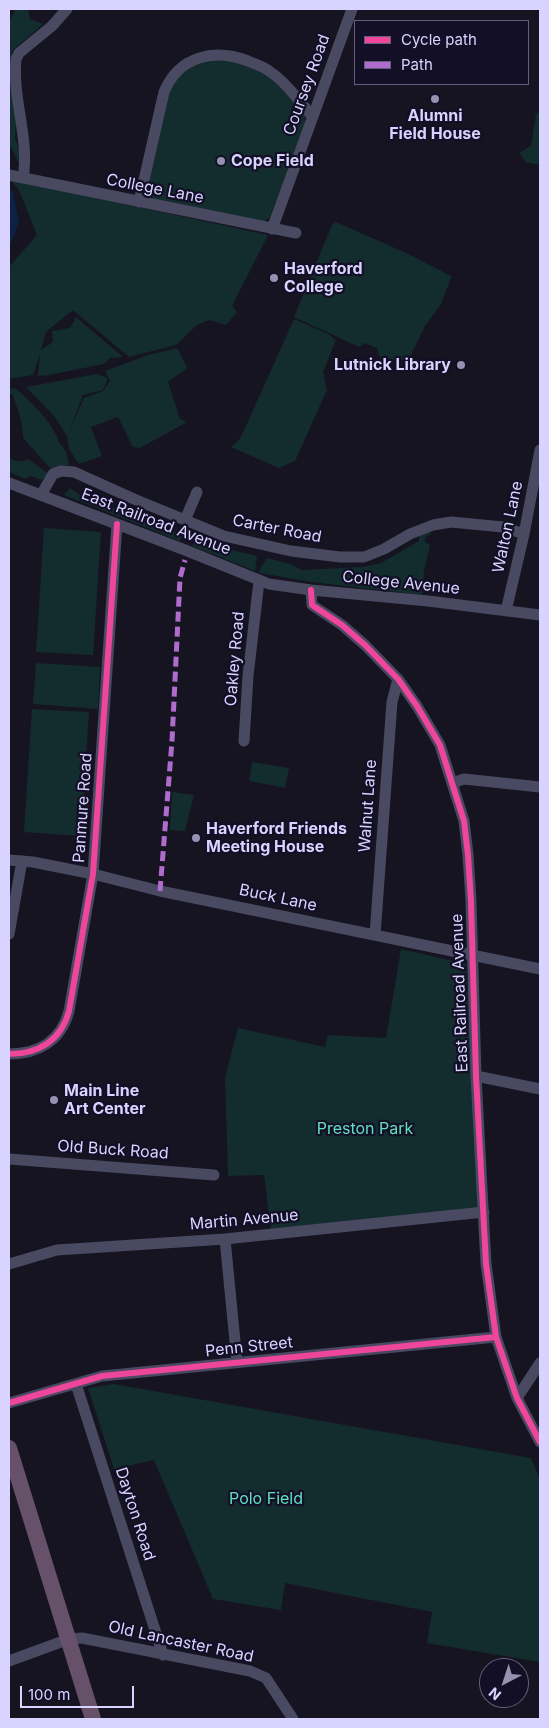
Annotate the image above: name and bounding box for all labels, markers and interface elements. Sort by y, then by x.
legend [354,20,529,85]
text: Cycle path [401,30,477,49]
street label: Coursey Road [280,32,334,138]
text: Path [401,55,433,74]
marker: Alumni Field House [429,93,441,105]
place label: Alumni Field House [389,106,481,144]
place label: Cope Field [231,151,314,171]
marker: Cope Field [215,155,227,167]
street label: College Lane [105,170,205,208]
place label: Haverford College [284,259,363,297]
marker: Haverford College [268,272,280,284]
place label: Lutnick Library [334,355,451,375]
marker: Lutnick Library [455,359,467,371]
street label: Walton Lane [489,479,527,575]
street label: East Railroad Avenue [78,485,234,559]
street label: Carter Road [231,511,323,547]
street label: College Avenue [341,567,461,599]
street label: Oakley Road [221,611,249,707]
street label: Panmure Road [70,752,96,864]
street label: Walnut Lane [355,759,381,853]
place label: Haverford Friends Meeting House [206,819,347,857]
marker: Haverford Friends Meeting House [190,832,202,844]
street label: Buck Lane [237,880,319,916]
street label: East Railroad Avenue [448,913,472,1073]
place label: Main Line Art Center [64,1081,146,1119]
marker: Main Line Art Center [48,1094,60,1106]
park label: Preston Park [317,1119,413,1139]
street label: Old Buck Road [57,1137,169,1163]
street label: Martin Avenue [189,1206,299,1234]
street label: Penn Street [204,1333,294,1361]
street label: Dayton Road [111,1465,159,1563]
park label: Polo Field [229,1489,303,1509]
street label: Old Lancaster Road [107,1617,255,1667]
north arrow [479,1658,529,1708]
scale bar [22,1676,136,1708]
text: N [485,1684,504,1704]
text: 100 m [28,1685,70,1704]

